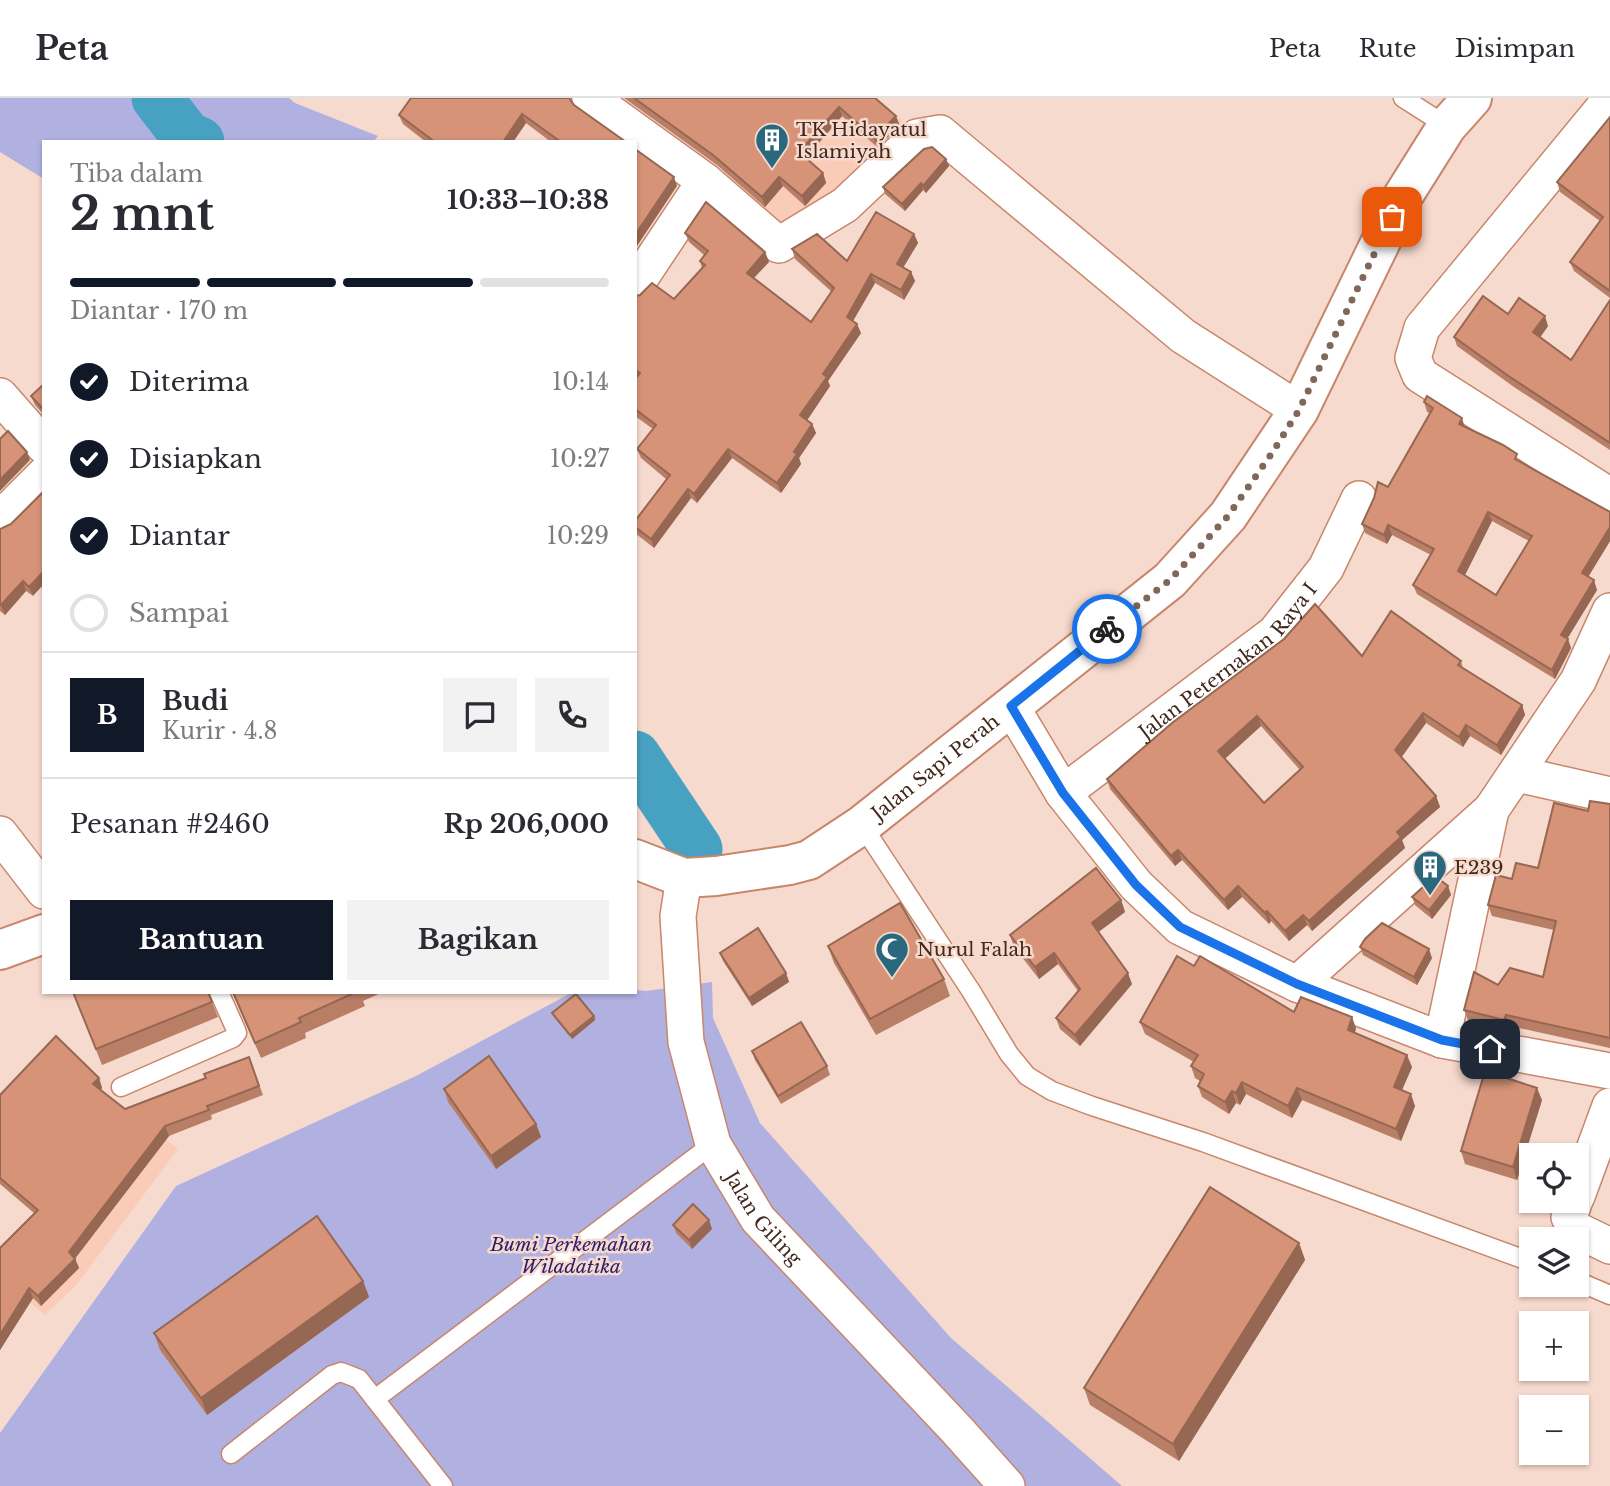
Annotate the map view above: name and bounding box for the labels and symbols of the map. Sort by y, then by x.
place label: TK Hidayatul Islamiyah [796,118,927,163]
building icon: TK Hidayatul Islamiyah [753,121,791,170]
pin [1362,187,1422,247]
street label: Jalan Peternakan Raya I [1132,578,1322,745]
courier [1072,594,1142,664]
street label: Jalan Sapi Perah [864,709,1003,826]
building icon: E239 [1411,848,1449,897]
place label: E239 [1454,856,1503,879]
mosque icon: Nurul Falah [873,930,911,979]
place label: Nurul Falah [917,938,1032,961]
pin [1460,1019,1520,1079]
street label: Jalan Giling [719,1164,807,1270]
park label: Bumi Perkemahan Wiladatika [489,1233,652,1278]

